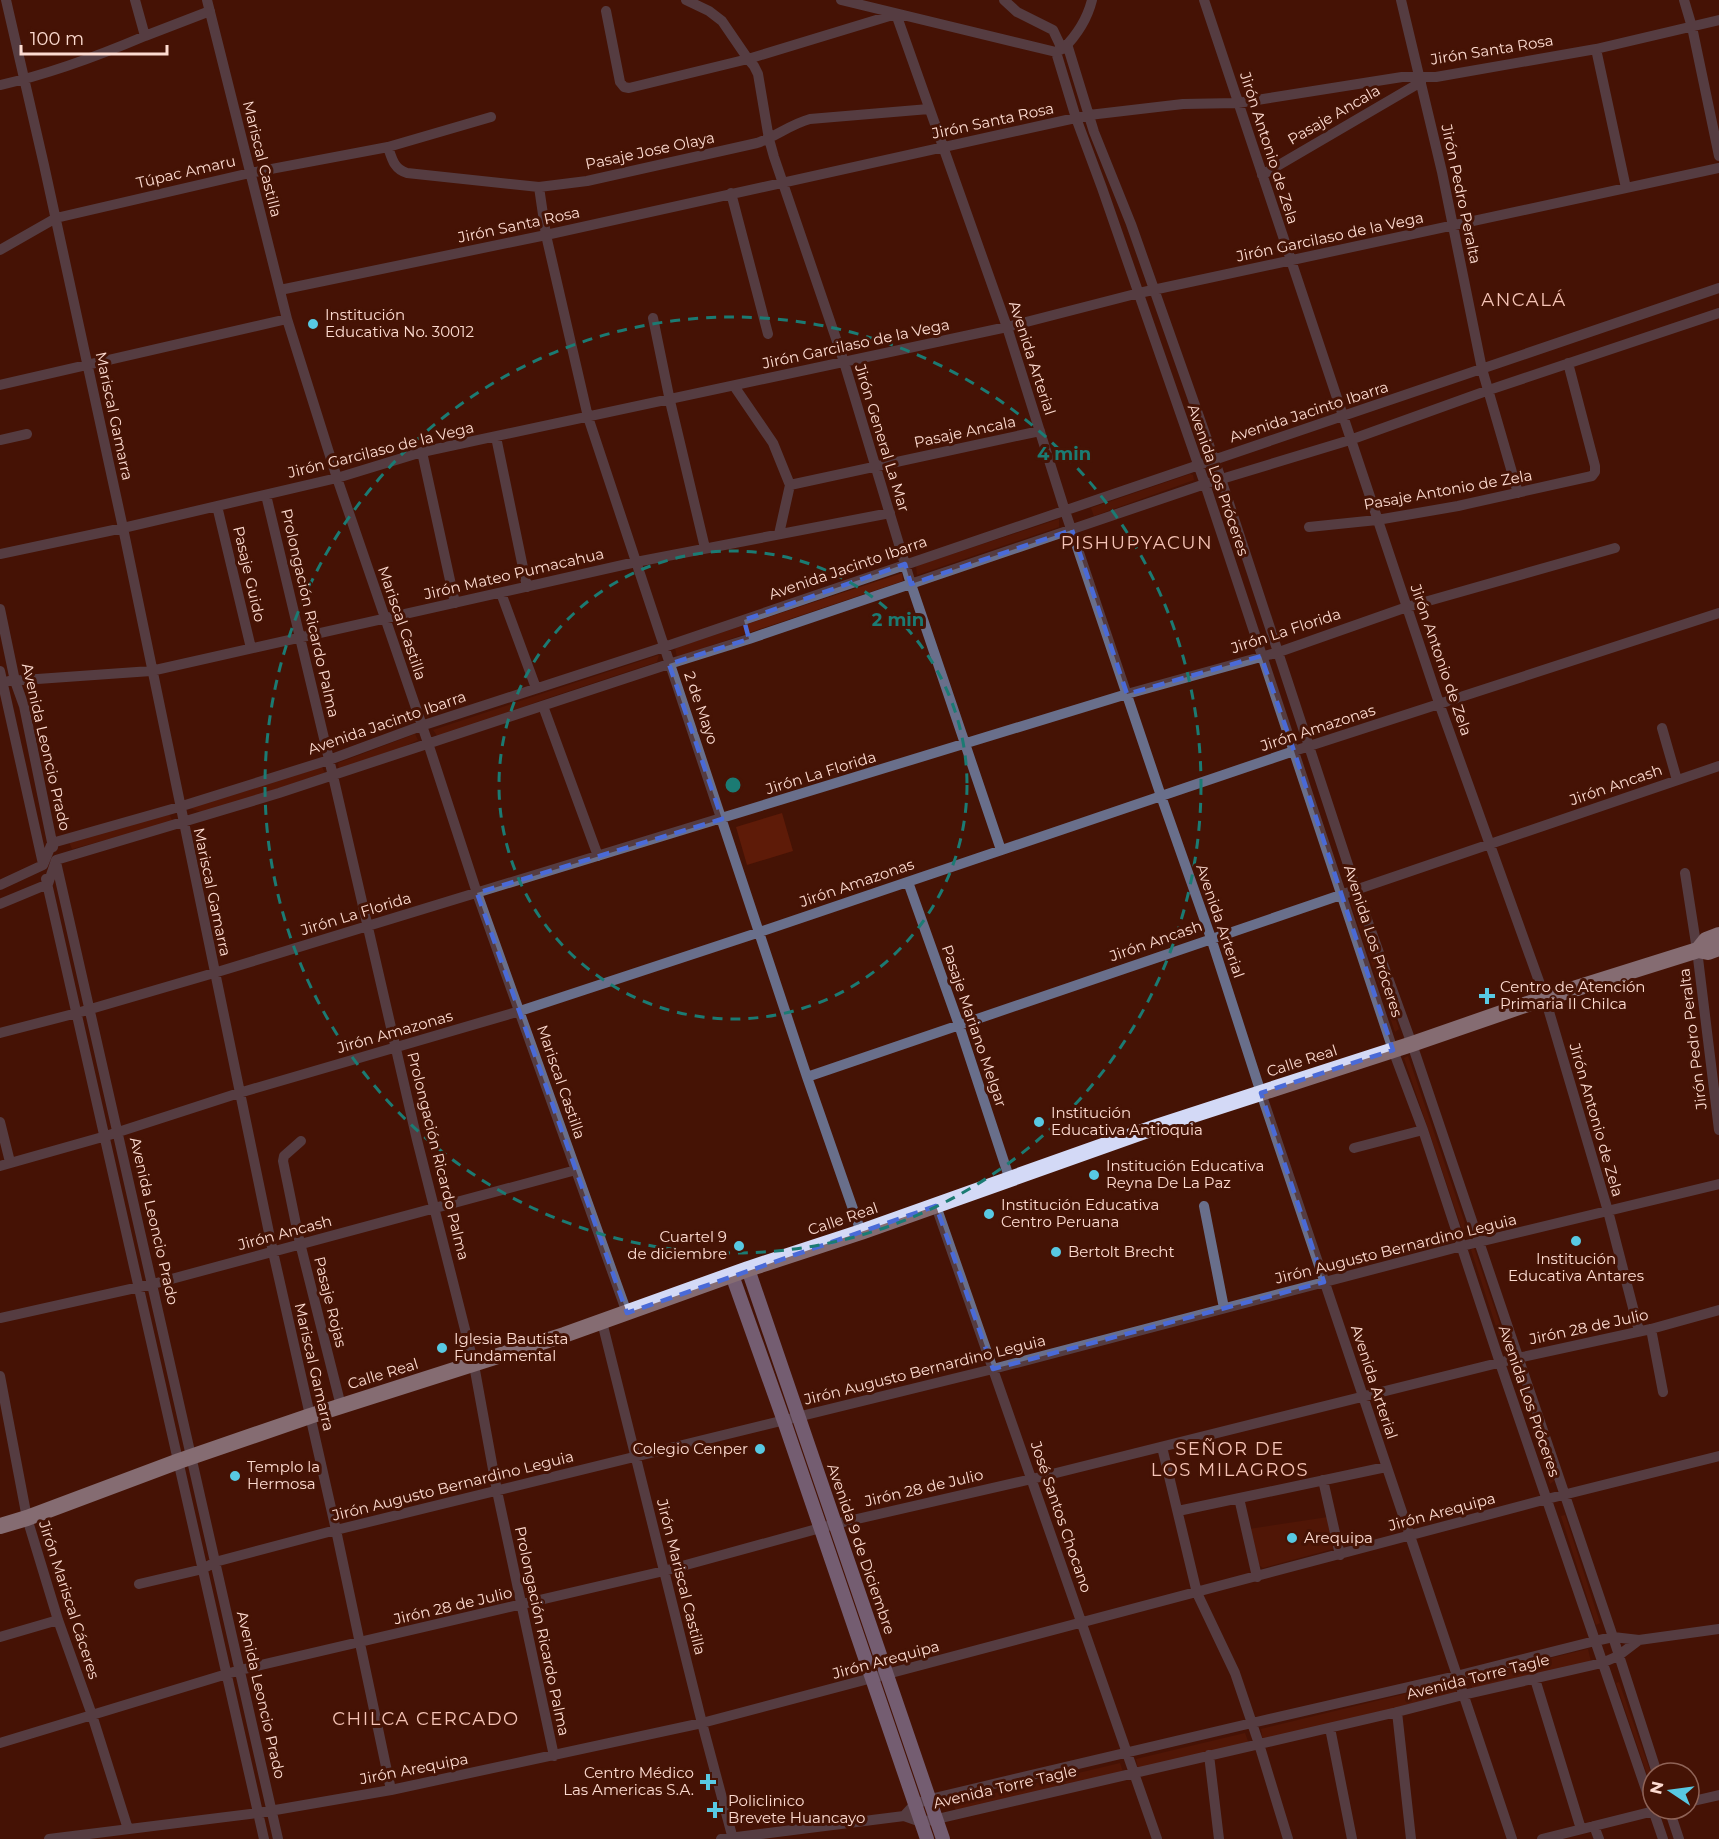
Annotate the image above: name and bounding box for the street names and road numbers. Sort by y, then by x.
street label: Jirón Santa Rosa [1428,30,1555,69]
street label: Jirón Antonio de Zela [1236,68,1303,226]
street label: Pasaje Ancala [1284,80,1383,149]
street label: Jirón Santa Rosa [929,98,1056,143]
street label: Mariscal Castilla [239,99,286,219]
street label: Jirón Pedro Peralta [1437,121,1486,265]
street label: Pasaje Jose Olaya [583,128,716,174]
street label: Túpac Amaru [134,151,237,192]
street label: Jirón Santa Rosa [455,202,582,247]
street label: Jirón Garcilaso de la Vega [1234,207,1425,266]
street label: Avenida Arterial [1005,298,1060,417]
street label: Jirón Garcilaso de la Vega [760,314,951,373]
street label: Mariscal Gamarra [92,350,137,482]
street label: Jirón General La Mar [851,361,914,514]
street label: Avenida Jacinto Ibarra [1227,377,1391,446]
street label: Avenida Los Próceres [1184,402,1253,558]
street label: Pasaje Ancala [912,411,1018,452]
street label: Jirón Garcilaso de la Vega [285,417,476,482]
street label: Pasaje Antonio de Zela [1362,465,1534,514]
street label: Prolongación Ricardo Palma [277,507,344,719]
street label: Pasaje Guido [229,524,270,624]
street label: Avenida Jacinto Ibarra [766,532,929,604]
street label: Jirón Mateo Pumacahua [421,544,606,604]
street label: Mariscal Castilla [374,563,431,682]
street label: Jirón Antonio de Zela [1406,581,1476,738]
street label: Jirón La Florida [1228,604,1343,658]
street label: Avenida Leoncio Prado [18,661,75,833]
street label: 2 de Mayo [680,669,723,747]
street label: Avenida Jacinto Ibarra [305,687,468,759]
street label: Jirón Amazonas [1257,700,1378,755]
street label: Jirón La Florida [762,747,878,799]
street label: Jirón Ancash [1566,760,1665,810]
street label: Mariscal Gamarra [190,826,235,958]
street label: Jirón Amazonas [796,854,916,911]
street label: Avenida Arterial [1192,861,1249,980]
street label: Avenida Los Próceres [1340,862,1407,1019]
street label: Jirón La Florida [297,888,413,940]
street label: Jirón Ancash [1106,916,1205,966]
street label: Pasaje Mariano Melgar [938,942,1011,1110]
street label: Jirón Pedro Peralta [1674,967,1711,1112]
street label: Jirón Amazonas [334,1006,455,1057]
street label: Mariscal Castilla [533,1022,590,1141]
street label: Calle Real [1264,1040,1339,1081]
street label: Jirón Antonio de Zela [1565,1040,1628,1199]
street label: Prolongación Ricardo Palma [403,1050,474,1262]
street label: Avenida Leoncio Prado [126,1135,183,1307]
street label: Calle Real [805,1198,880,1239]
street label: Jirón Augusto Bernardino Leguia [1272,1209,1519,1288]
street label: Jirón Ancash [235,1211,334,1254]
street label: Pasaje Rojas [310,1254,351,1349]
street label: Mariscal Gamarra [290,1301,338,1433]
street label: Jirón 28 de Julio [1527,1305,1650,1349]
street label: Avenida Arterial [1347,1322,1402,1441]
street label: Avenida Los Próceres [1495,1323,1564,1479]
street label: Jirón Augusto Bernardino Leguia [801,1330,1048,1409]
street label: Calle Real [345,1354,421,1393]
street label: José Santos Chocano [1026,1438,1096,1595]
street label: Jirón Augusto Bernardino Leguia [329,1446,576,1525]
street label: Avenida 9 de Diciembre [823,1461,900,1637]
street label: Jirón 28 de Julio [862,1465,985,1511]
street label: Jirón Arequipa [1385,1488,1497,1535]
street label: Jirón Mariscal Castilla [653,1496,710,1657]
street label: Jirón Mariscal Cáceres [35,1517,104,1681]
street label: Prolongación Ricardo Palma [511,1524,574,1737]
street label: Jirón 28 de Julio [391,1583,514,1629]
street label: Avenida Leoncio Prado [233,1609,290,1781]
street label: Jirón Arequipa [829,1636,941,1683]
street label: Avenida Torre Tagle [1404,1650,1551,1703]
street label: Jirón Arequipa [357,1749,470,1788]
street label: Avenida Torre Tagle [931,1761,1079,1812]

